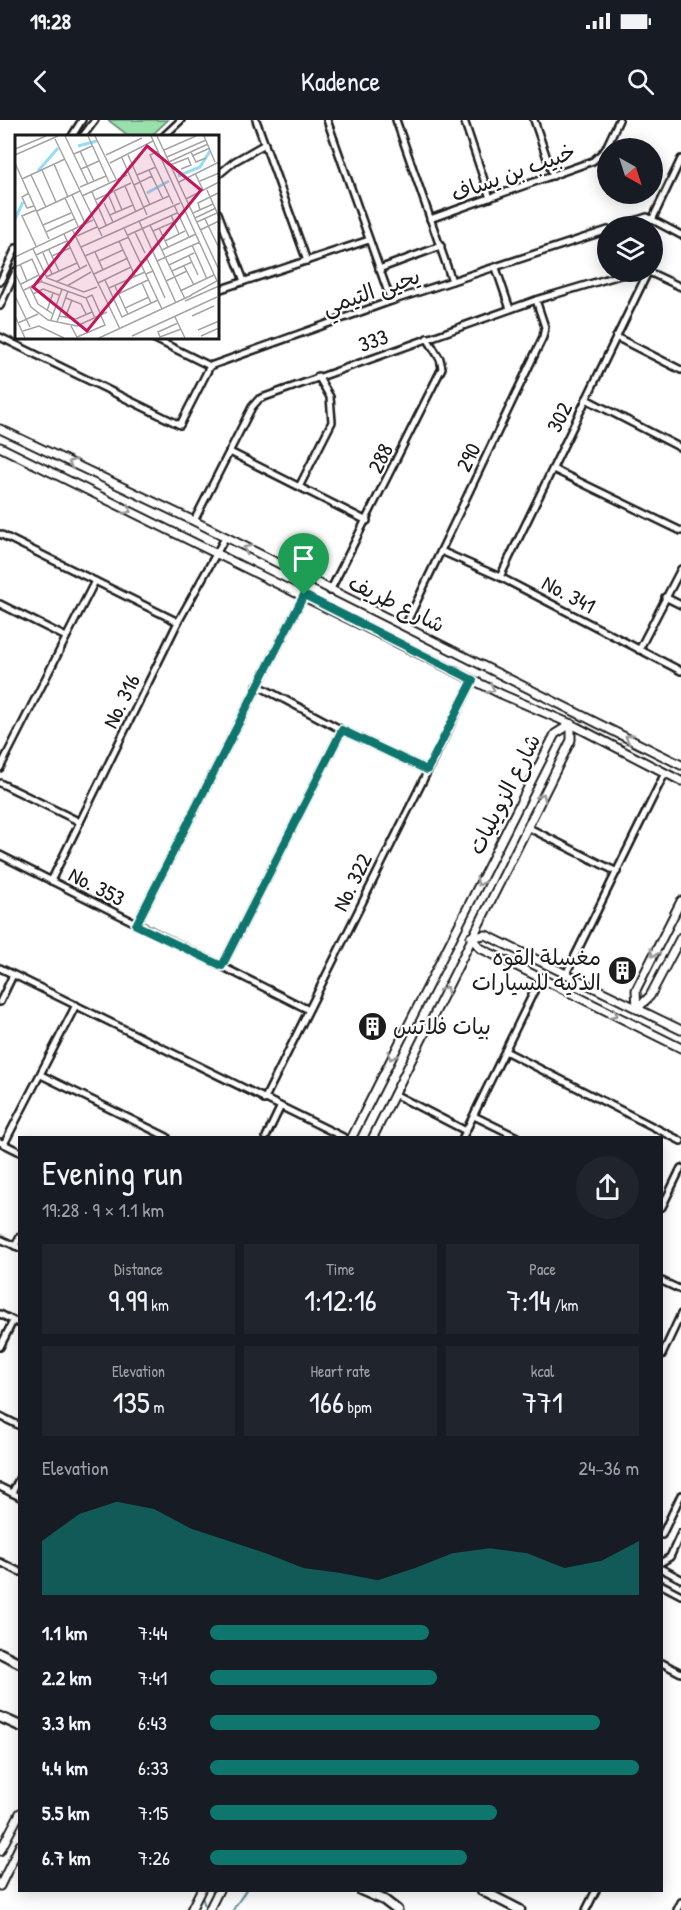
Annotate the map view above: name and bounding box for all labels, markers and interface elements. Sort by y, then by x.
text: 19:28 [30,6,71,36]
text: Kadence [301,63,380,99]
icon: back [24,65,57,98]
icon: search [624,65,657,98]
inset map [15,135,219,339]
street label: خبيب بن يساف [447,136,579,208]
north arrow [597,138,663,204]
map controls [597,138,663,282]
button: layers [597,216,663,282]
street label: يحيى التيمي [318,260,426,326]
street label: 333 [354,321,392,359]
street label: 302 [539,396,579,437]
street label: 288 [360,438,400,478]
street label: 290 [448,438,488,476]
one-way arrow [67,459,78,471]
one-way arrow [121,503,132,515]
pin [278,533,329,595]
icon: arrive [287,542,320,575]
one-way arrow [243,545,254,556]
street label: شارع طريف [343,567,450,640]
street label: No. 341 [537,568,601,620]
street label: No. 316 [95,669,147,733]
one-way arrow [485,682,496,693]
street label: شارع الزويليات [461,728,548,860]
one-way arrow [624,734,635,746]
one-way arrow [535,793,546,803]
street label: No. 322 [325,847,379,916]
street label: No. 353 [64,859,130,913]
one-way arrow [476,876,487,887]
place label: مغسلة القوه الذكيه للسيارات [472,942,601,997]
one-way arrow [650,947,662,958]
building icon: مغسلة القوه الذكيه للسيارات [606,954,638,986]
one-way arrow [438,986,449,997]
one-way arrow [608,1006,619,1018]
building icon: بيات فلاتس [356,1010,388,1042]
place label: بيات فلاتس [393,1011,491,1041]
one-way arrow [388,1050,400,1061]
text: Evening run [42,1151,183,1195]
button: share [576,1156,639,1219]
text: 19:28 · 9 × 1.1 km [42,1196,164,1223]
text: Distance [114,1258,163,1280]
text: Time [326,1258,355,1280]
text: Pace [529,1258,556,1280]
text: 9.99 [108,1280,148,1320]
text: 1:12:16 [304,1280,377,1320]
text: 7:14 [507,1280,550,1320]
text: km [148,1294,169,1316]
text: /km [550,1294,578,1316]
text: Elevation [112,1360,165,1382]
text: Heart rate [311,1360,370,1382]
text: kcal [531,1360,554,1382]
text: 135 [113,1382,150,1422]
text: 166 [309,1382,344,1422]
text: 771 [522,1382,563,1422]
text: m [150,1396,164,1418]
text: bpm [344,1396,372,1418]
text: Elevation [42,1454,108,1481]
text: 24–36 m [579,1454,639,1481]
text: 1.1 km [42,1619,87,1646]
text: 7:44 [138,1619,168,1646]
text: 2.2 km [42,1664,92,1691]
text: 7:41 [138,1664,167,1691]
text: 3.3 km [42,1709,91,1736]
text: 6:43 [138,1709,167,1736]
text: 4.4 km [42,1754,88,1781]
text: 6:33 [138,1754,169,1781]
text: 5.5 km [42,1799,90,1826]
text: 7:15 [138,1799,168,1826]
text: 6.7 km [42,1844,91,1871]
text: 7:26 [138,1844,170,1871]

